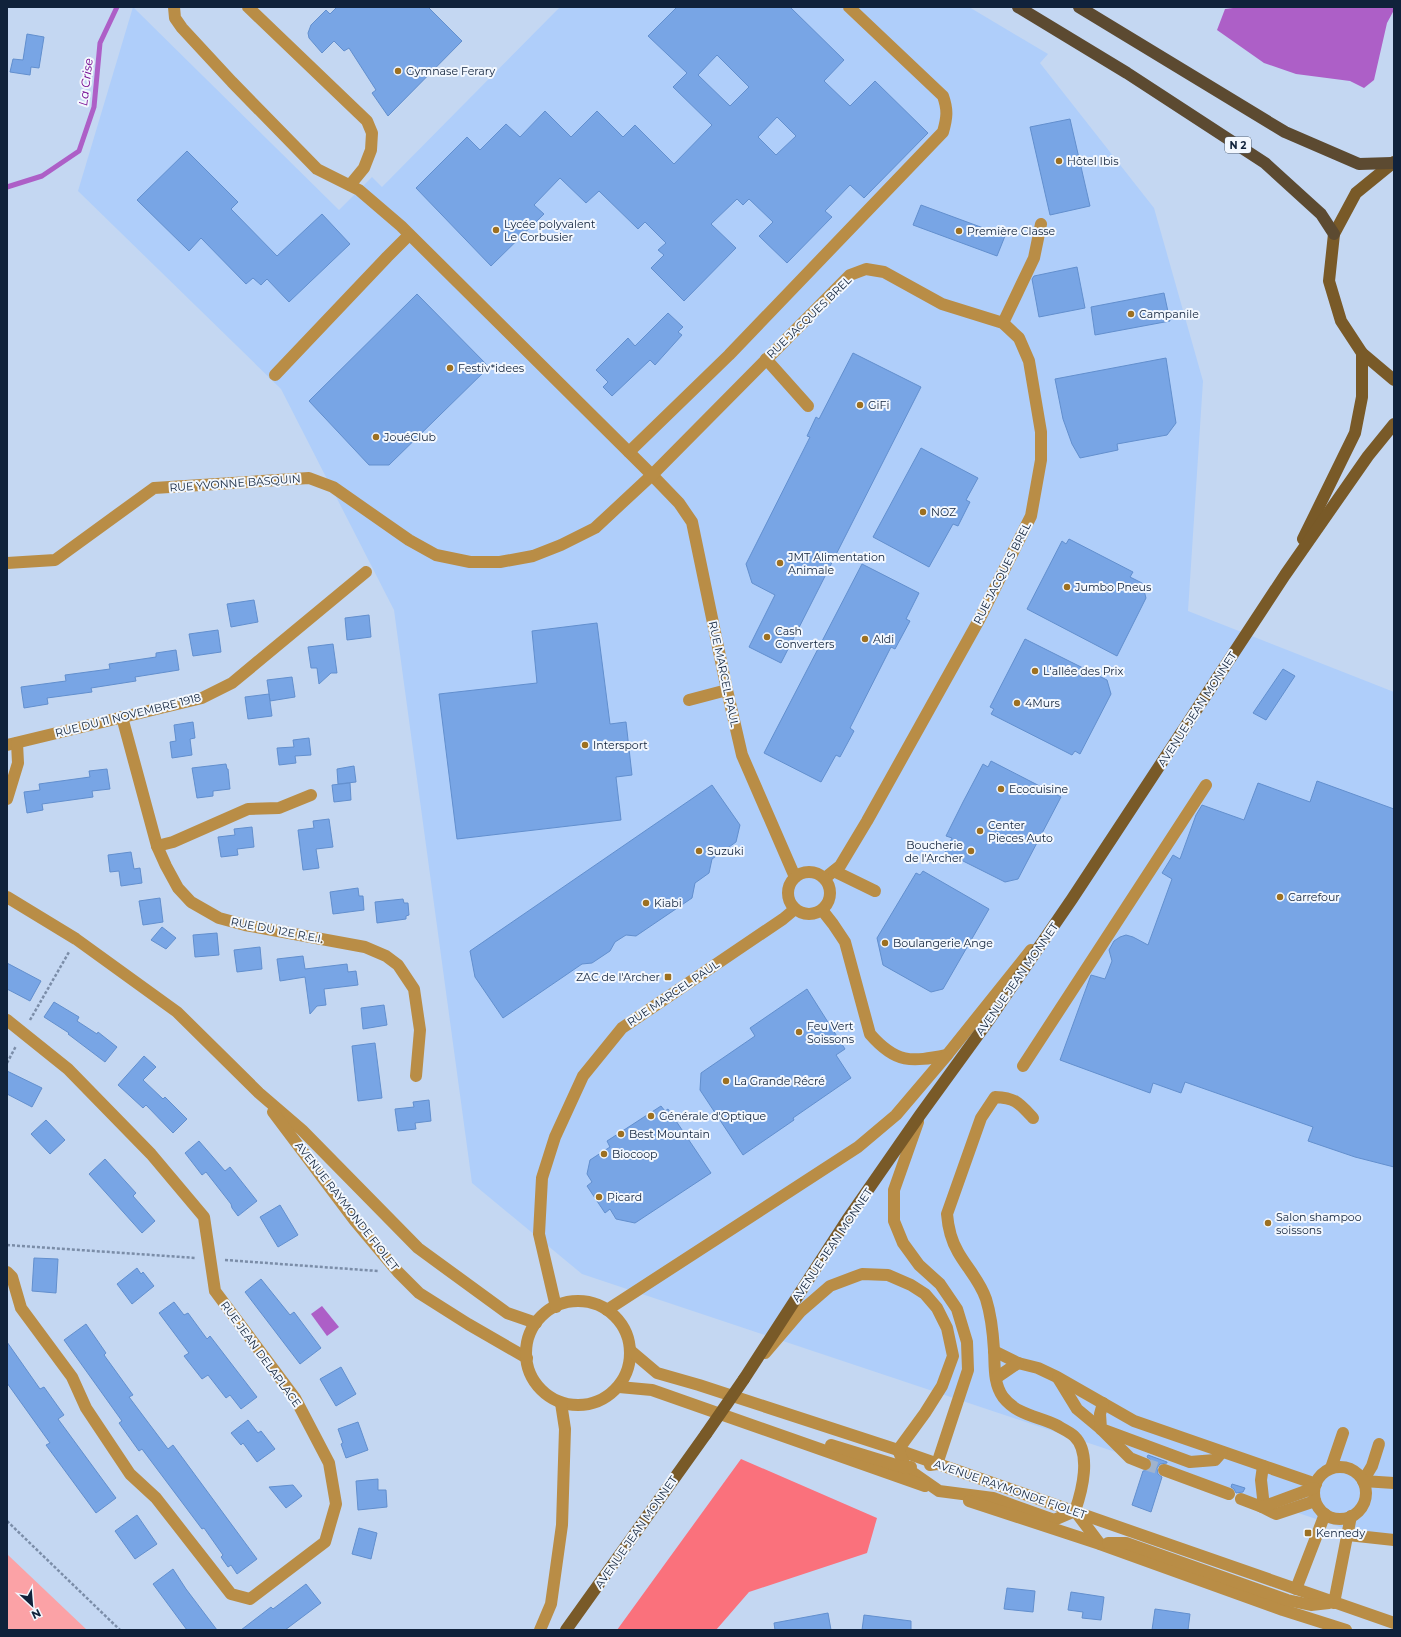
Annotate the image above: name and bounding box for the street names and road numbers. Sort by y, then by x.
road number: N 2 [1225,137,1251,153]
street label: RUE JACQUES BREL [764,273,855,361]
street label: RUE YVONNE BASQUIN [169,471,301,495]
street label: RUE JACQUES BREL [970,519,1034,626]
street label: RUE MARCEL PAUL [706,620,742,729]
street label: AVENUE JEAN MONNET [1155,648,1240,769]
street label: RUE DU 11 NOVEMBRE 1918 [54,690,202,740]
street label: RUE DU 12E R.E.I. [230,914,324,946]
street label: AVENUE JEAN MONNET [973,919,1062,1038]
street label: RUE MARCEL PAUL [624,957,722,1029]
street label: AVENUE RAYMONDE FIOLET [292,1139,402,1274]
street label: AVENUE JEAN MONNET [789,1185,876,1305]
street label: RUE JEAN DELAPLACE [218,1298,304,1410]
street label: AVENUE RAYMONDE FIOLET [932,1456,1089,1522]
street label: AVENUE JEAN MONNET [592,1472,681,1591]

